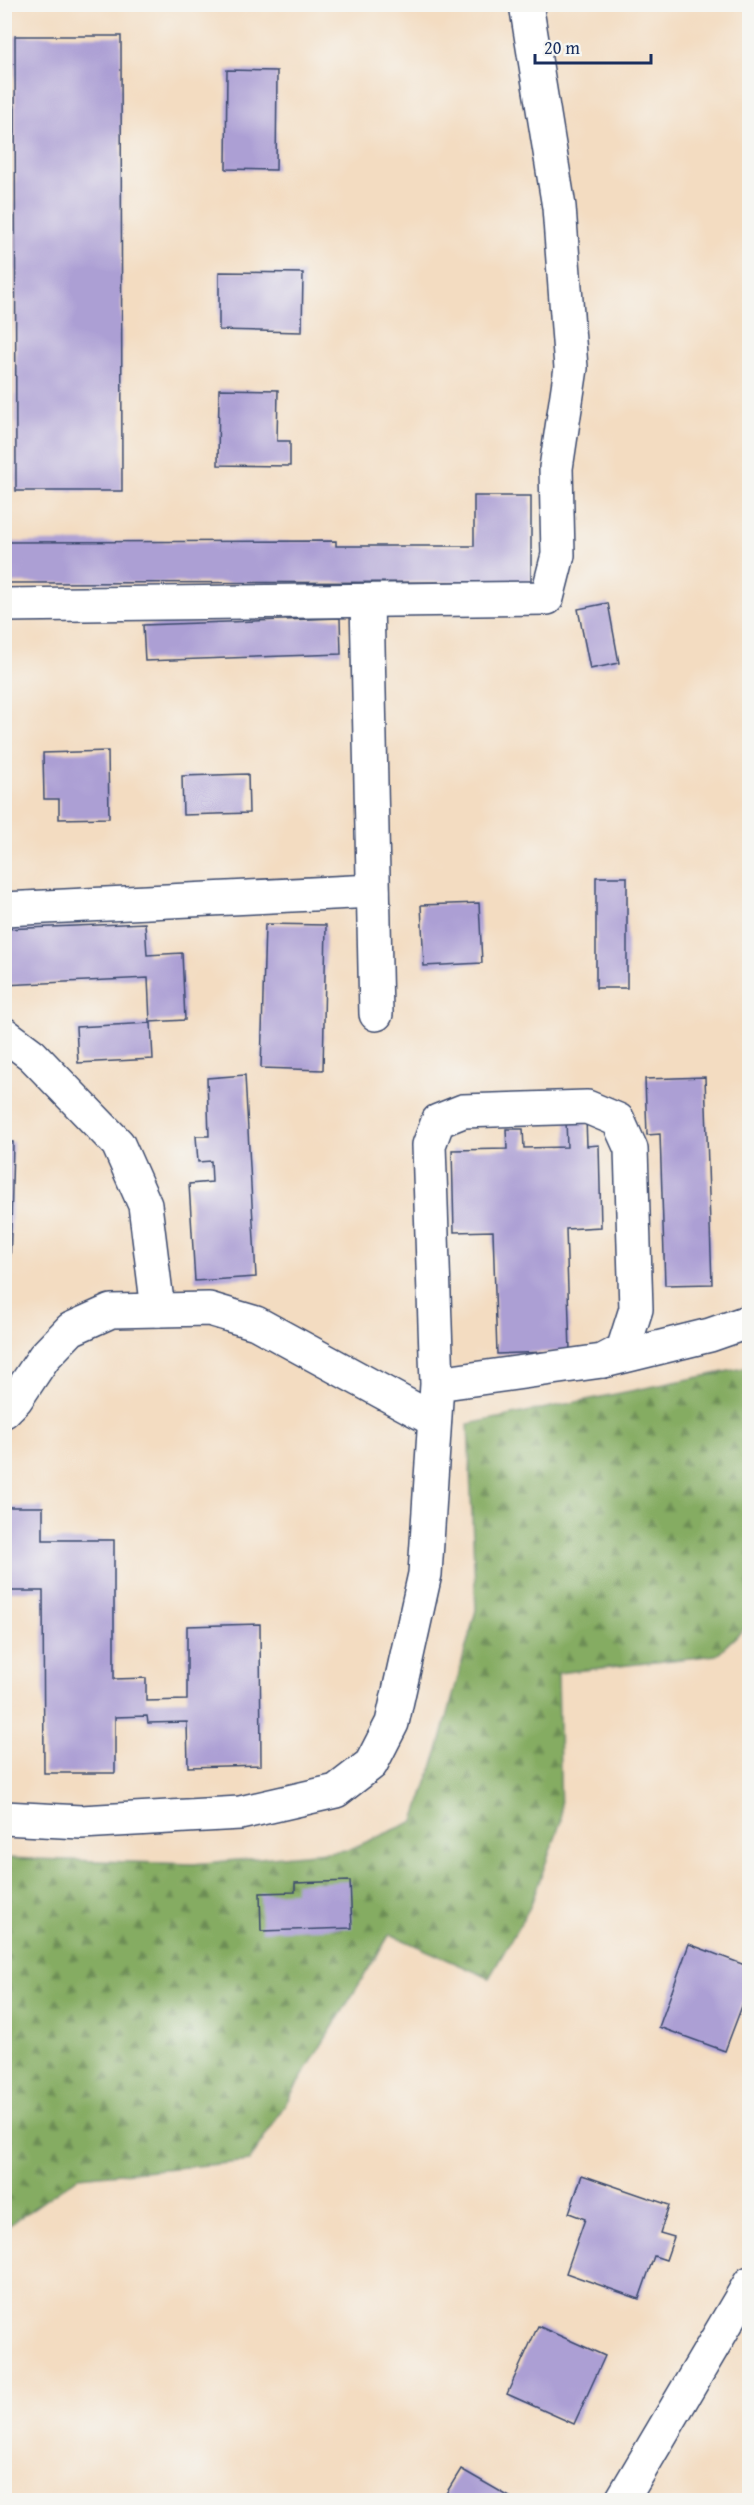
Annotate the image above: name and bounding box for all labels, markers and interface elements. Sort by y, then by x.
scale bar [535,27,650,65]
text: 20 m [544,34,580,61]

